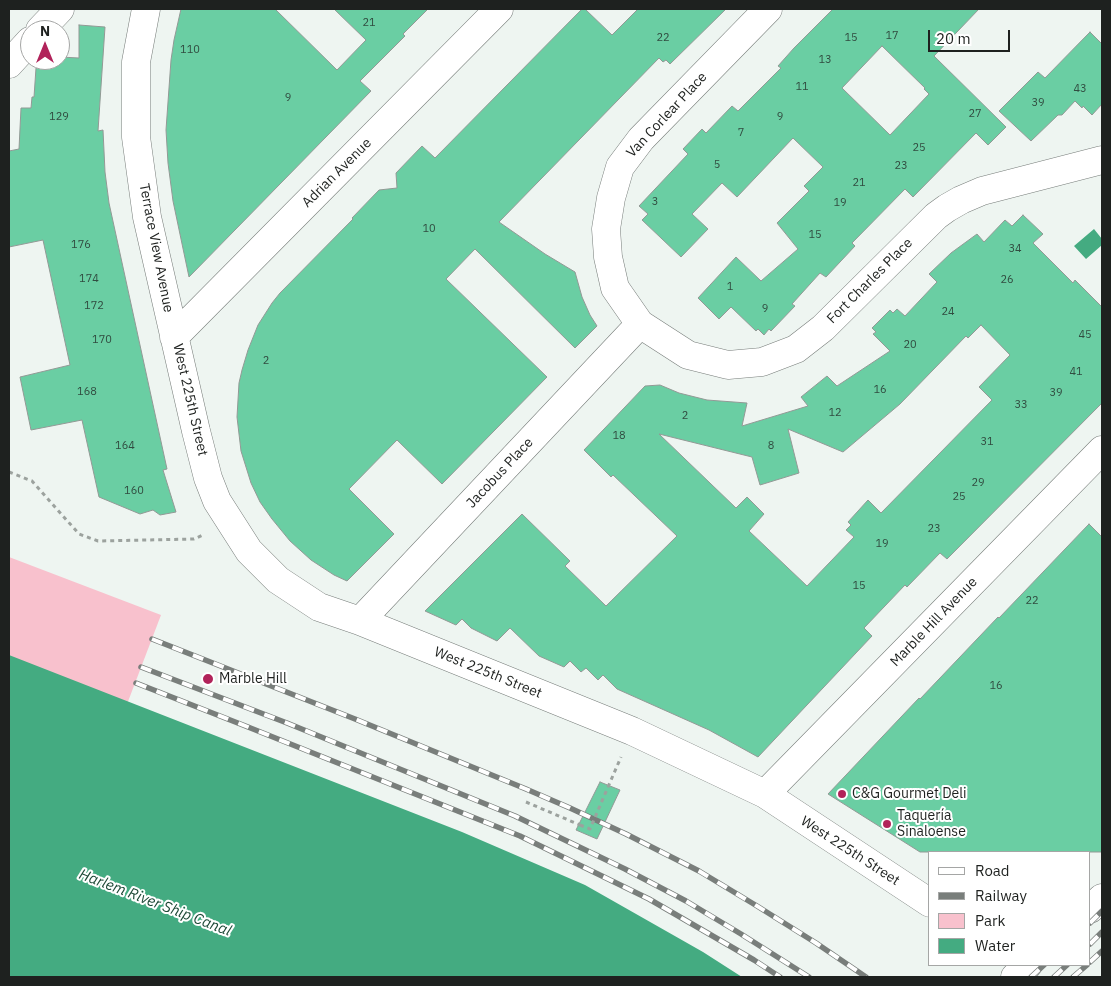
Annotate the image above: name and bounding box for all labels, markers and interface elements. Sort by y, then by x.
house number: 21 [362,16,376,30]
north arrow [20,20,70,70]
scale bar [931,20,1014,52]
text: N [40,22,50,40]
house number: 17 [885,29,899,43]
text: 20 m [936,29,971,48]
house number: 22 [656,31,670,45]
house number: 15 [844,31,858,45]
house number: 110 [180,43,200,57]
house number: 13 [818,53,832,67]
street label: Van Corlear Place [623,69,711,161]
house number: 11 [795,80,809,94]
house number: 43 [1073,82,1087,96]
house number: 9 [285,91,291,105]
house number: 39 [1031,96,1045,110]
house number: 27 [968,107,982,121]
house number: 129 [49,110,69,124]
house number: 9 [777,110,783,124]
house number: 7 [738,126,744,140]
street label: Adrian Avenue [299,135,375,211]
house number: 25 [912,141,926,155]
house number: 5 [714,158,720,172]
house number: 23 [894,159,908,173]
house number: 21 [852,176,866,190]
street label: Terrace View Avenue [135,182,177,314]
house number: 3 [652,195,658,209]
house number: 19 [833,196,847,210]
house number: 10 [422,222,436,236]
house number: 15 [808,228,822,242]
street label: Fort Charles Place [824,235,916,327]
house number: 176 [71,238,91,252]
house number: 34 [1008,242,1022,256]
house number: 174 [79,272,99,286]
house number: 26 [1000,273,1014,287]
house number: 1 [727,280,733,294]
house number: 172 [84,299,104,313]
house number: 9 [762,302,768,316]
house number: 24 [941,305,955,319]
house number: 45 [1078,328,1092,342]
house number: 170 [92,333,112,347]
house number: 20 [903,338,917,352]
street label: West 225th Street [169,342,211,458]
house number: 2 [263,354,269,368]
house number: 41 [1069,365,1083,379]
house number: 16 [873,383,887,397]
house number: 168 [77,385,97,399]
house number: 39 [1049,386,1063,400]
house number: 33 [1014,398,1028,412]
house number: 12 [828,406,842,420]
house number: 2 [682,409,688,423]
house number: 18 [612,429,626,443]
street label: Jacobus Place [463,434,537,512]
house number: 31 [980,435,994,449]
house number: 164 [115,439,135,453]
house number: 8 [768,439,774,453]
house number: 29 [971,476,985,490]
house number: 160 [124,484,144,498]
house number: 25 [952,490,966,504]
house number: 23 [927,522,941,536]
house number: 19 [875,537,889,551]
street label: Marble Hill Avenue [887,574,981,670]
house number: 15 [852,579,866,593]
house number: 22 [1025,594,1039,608]
street label: West 225th Street [432,644,544,702]
place label: Marble Hill [219,671,287,687]
marker: Marble Hill [201,672,215,686]
house number: 16 [989,679,1003,693]
place label: C&G Gourmet Deli [852,786,967,802]
marker: C&G Gourmet Deli [836,788,848,800]
place label: Taquería Sinaloense [897,808,966,840]
street label: West 225th Street [797,813,903,889]
marker: Taquería Sinaloense [881,818,893,830]
legend [928,851,1091,966]
text: Road [975,861,1010,880]
water label: Harlem River Ship Canal [76,866,234,940]
text: Railway [975,886,1027,905]
text: Park [975,911,1005,930]
text: Water [975,936,1015,955]

